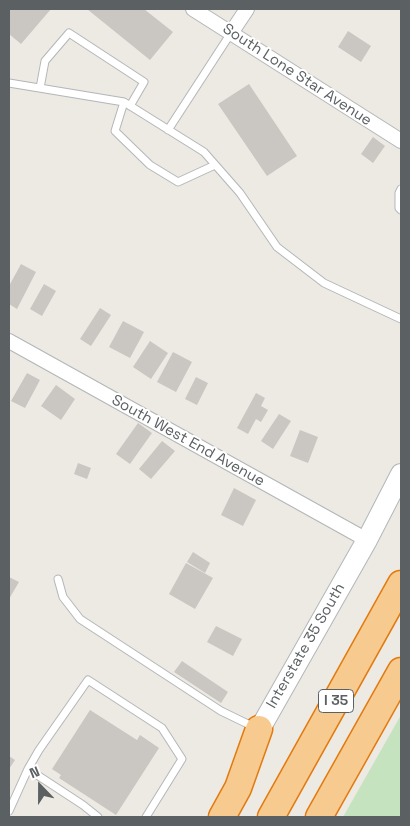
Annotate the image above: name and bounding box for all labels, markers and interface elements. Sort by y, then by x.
street label: South Lone Star Avenue [219,20,375,130]
street label: South West End Avenue [108,391,268,491]
street label: Interstate 35 South [263,580,349,712]
road number: I 35 [318,689,354,712]
north arrow [15,761,65,811]
text: N [27,762,42,782]

